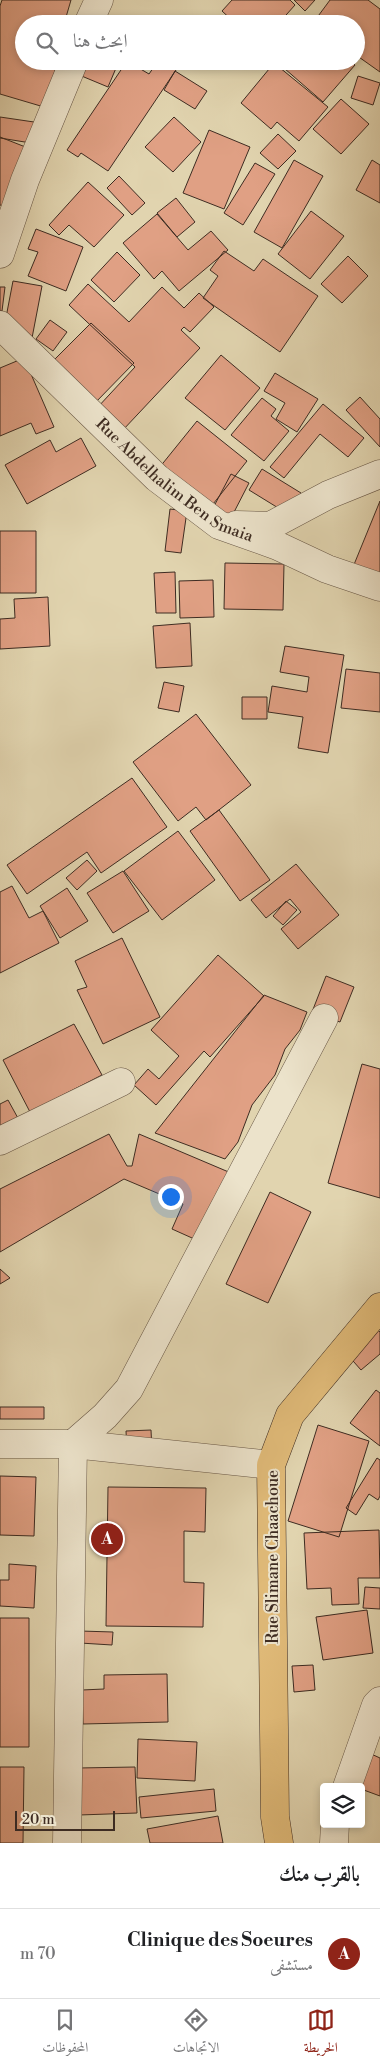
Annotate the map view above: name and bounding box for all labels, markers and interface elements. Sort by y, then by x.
search box [15,15,365,70]
icon: search [33,29,61,57]
text: ابحث هنا [73,29,128,53]
street label: Rue Abdelhalim Ben Smaia [91,414,257,547]
your location [158,1184,184,1210]
street label: Rue Slimane Chaachoue [263,1470,283,1644]
pin: A [91,1520,123,1558]
map controls [320,1783,365,1828]
button: layers [320,1783,365,1828]
scale bar [15,1808,115,1831]
text: 20 m [22,1811,54,1829]
text: بالقرب منك [279,1862,360,1888]
text: Clinique des Soeures [127,1928,313,1952]
text: 70 m [20,1944,56,1964]
text: A [338,1944,350,1964]
text: مستشفى [270,1955,313,1975]
tab: المحفوظات [42,2006,88,2061]
tab: الاتجاهات [173,2006,219,2061]
tab: الخريطة [304,2006,338,2061]

